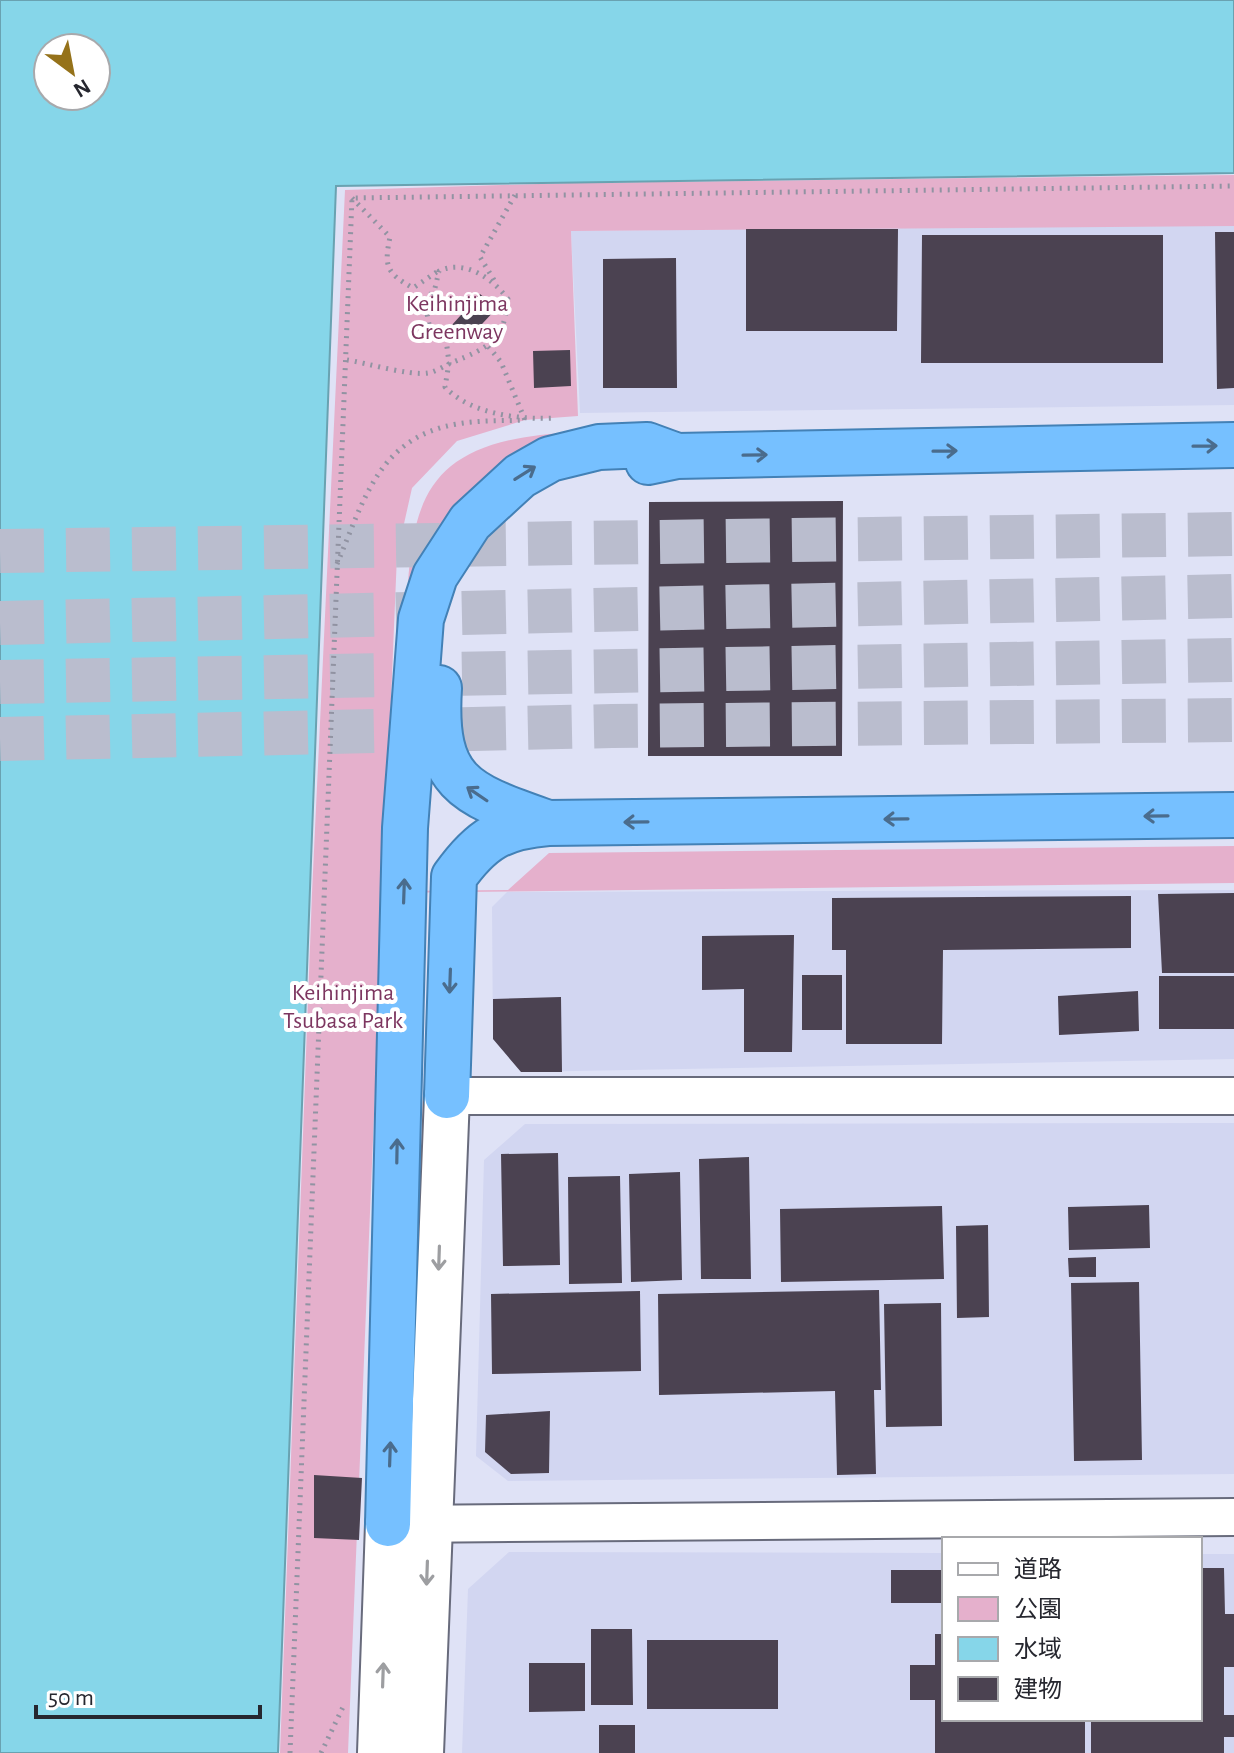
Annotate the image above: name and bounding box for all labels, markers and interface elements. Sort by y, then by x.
north arrow [32,32,112,112]
text: N [70,75,94,101]
park label: Keihinjima Greenway [406,292,508,344]
one-way arrow [1191,438,1218,453]
one-way arrow [931,443,958,459]
one-way arrow [741,447,768,463]
one-way arrow [513,465,536,481]
one-way arrow [466,785,488,802]
one-way arrow [1143,808,1170,824]
one-way arrow [883,811,910,827]
one-way arrow [623,814,650,830]
one-way arrow [396,878,411,905]
one-way arrow [443,967,458,994]
park label: Keihinjima Tsubasa Park [283,981,403,1033]
one-way arrow [389,1138,404,1165]
one-way arrow [432,1244,447,1271]
one-way arrow [382,1441,398,1468]
legend [942,1537,1202,1721]
text: 道路 [1014,1556,1062,1582]
one-way arrow [419,1559,434,1586]
text: 公園 [1014,1597,1062,1622]
text: 水域 [1014,1636,1062,1662]
one-way arrow [375,1662,390,1689]
scale bar [36,1669,260,1719]
text: 建物 [1014,1677,1062,1702]
text: 50 m [48,1686,94,1710]

